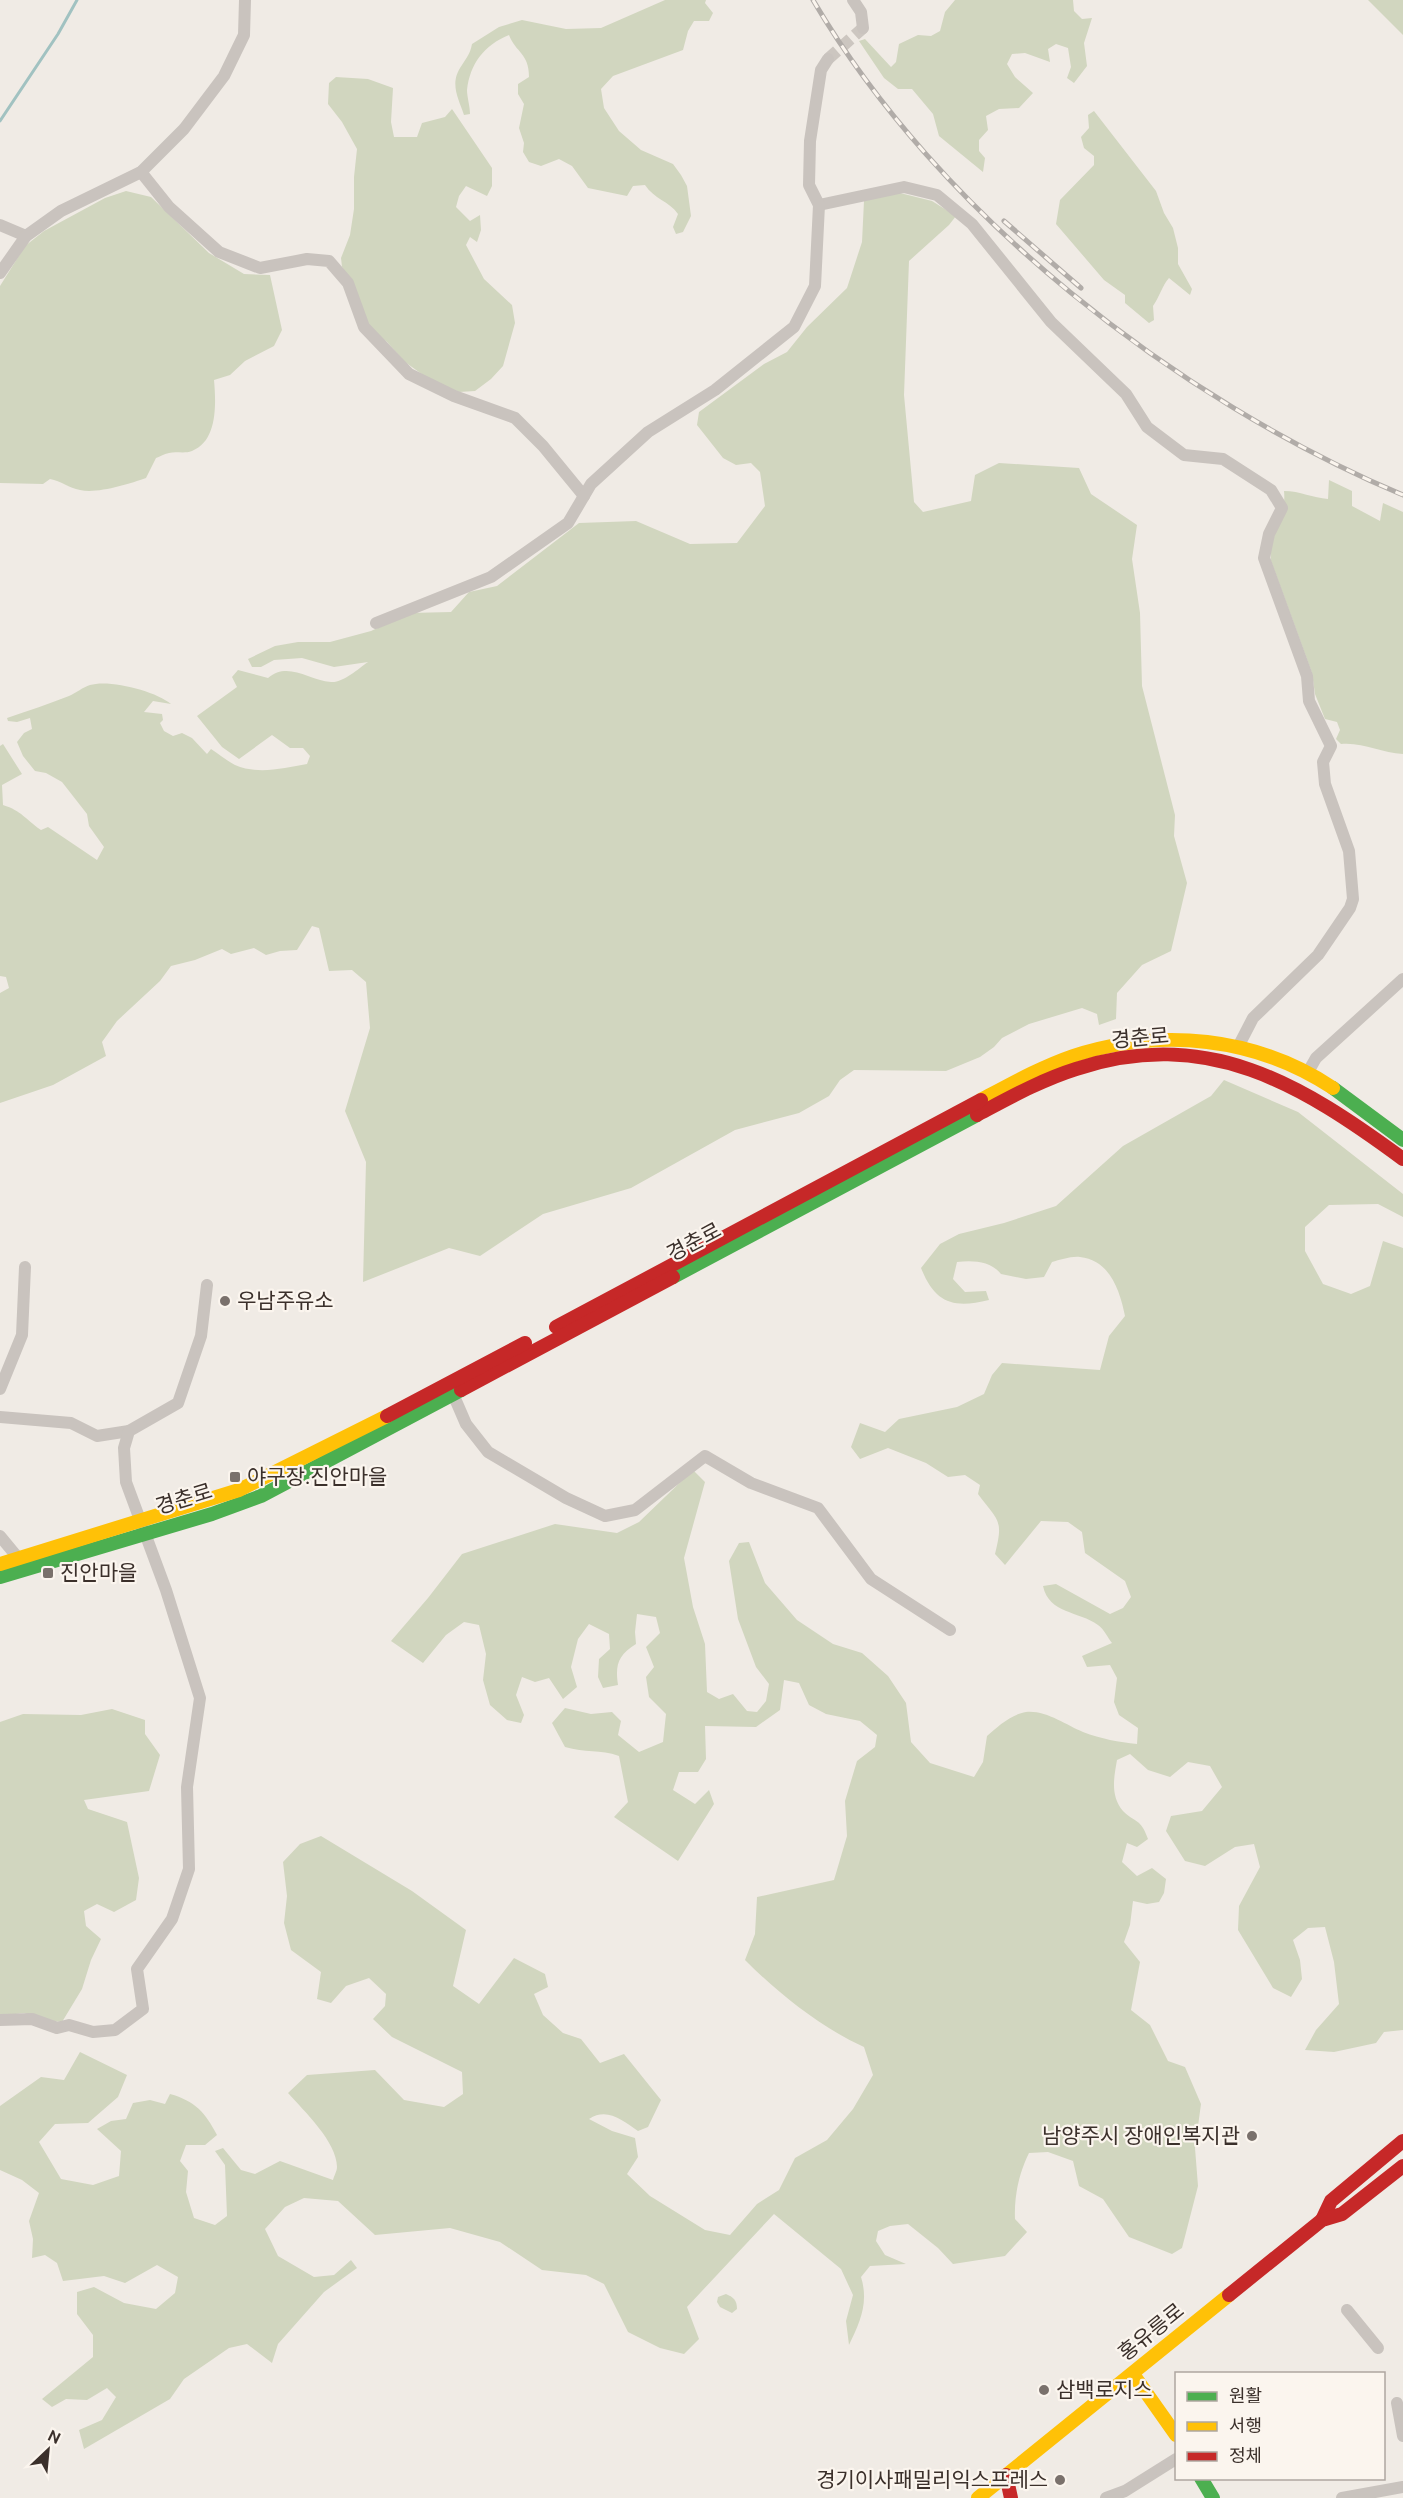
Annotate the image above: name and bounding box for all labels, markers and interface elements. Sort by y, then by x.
street label: 경춘로 [1110,1023,1170,1051]
street label: 경춘로 [662,1217,725,1265]
place label: 우남주유소 [237,1288,334,1312]
marker: 우남주유소 [218,1294,232,1308]
place label: 야구장.진안마을 [247,1464,387,1488]
marker: 야구장.진안마을 [228,1470,242,1484]
street label: 경춘로 [152,1478,215,1518]
place label: 진안마을 [60,1560,137,1584]
marker: 진안마을 [41,1566,55,1580]
place label: 남양주시 장애인복지관 [1042,2123,1240,2147]
marker: 남양주시 장애인복지관 [1245,2129,1259,2143]
street label: 홍유릉로 [1113,2298,1188,2365]
legend [1175,2372,1385,2480]
place label: 삼백로지스 [1056,2377,1153,2401]
marker: 삼백로지스 [1037,2383,1051,2397]
text: 원활 [1229,2385,1262,2405]
text: 서행 [1229,2415,1262,2435]
north arrow [18,2420,78,2480]
text: N [45,2426,64,2447]
text: 정체 [1229,2445,1262,2465]
place label: 경기이사패밀리익스프레스 [816,2467,1048,2491]
marker: 경기이사패밀리익스프레스 [1053,2473,1067,2487]

